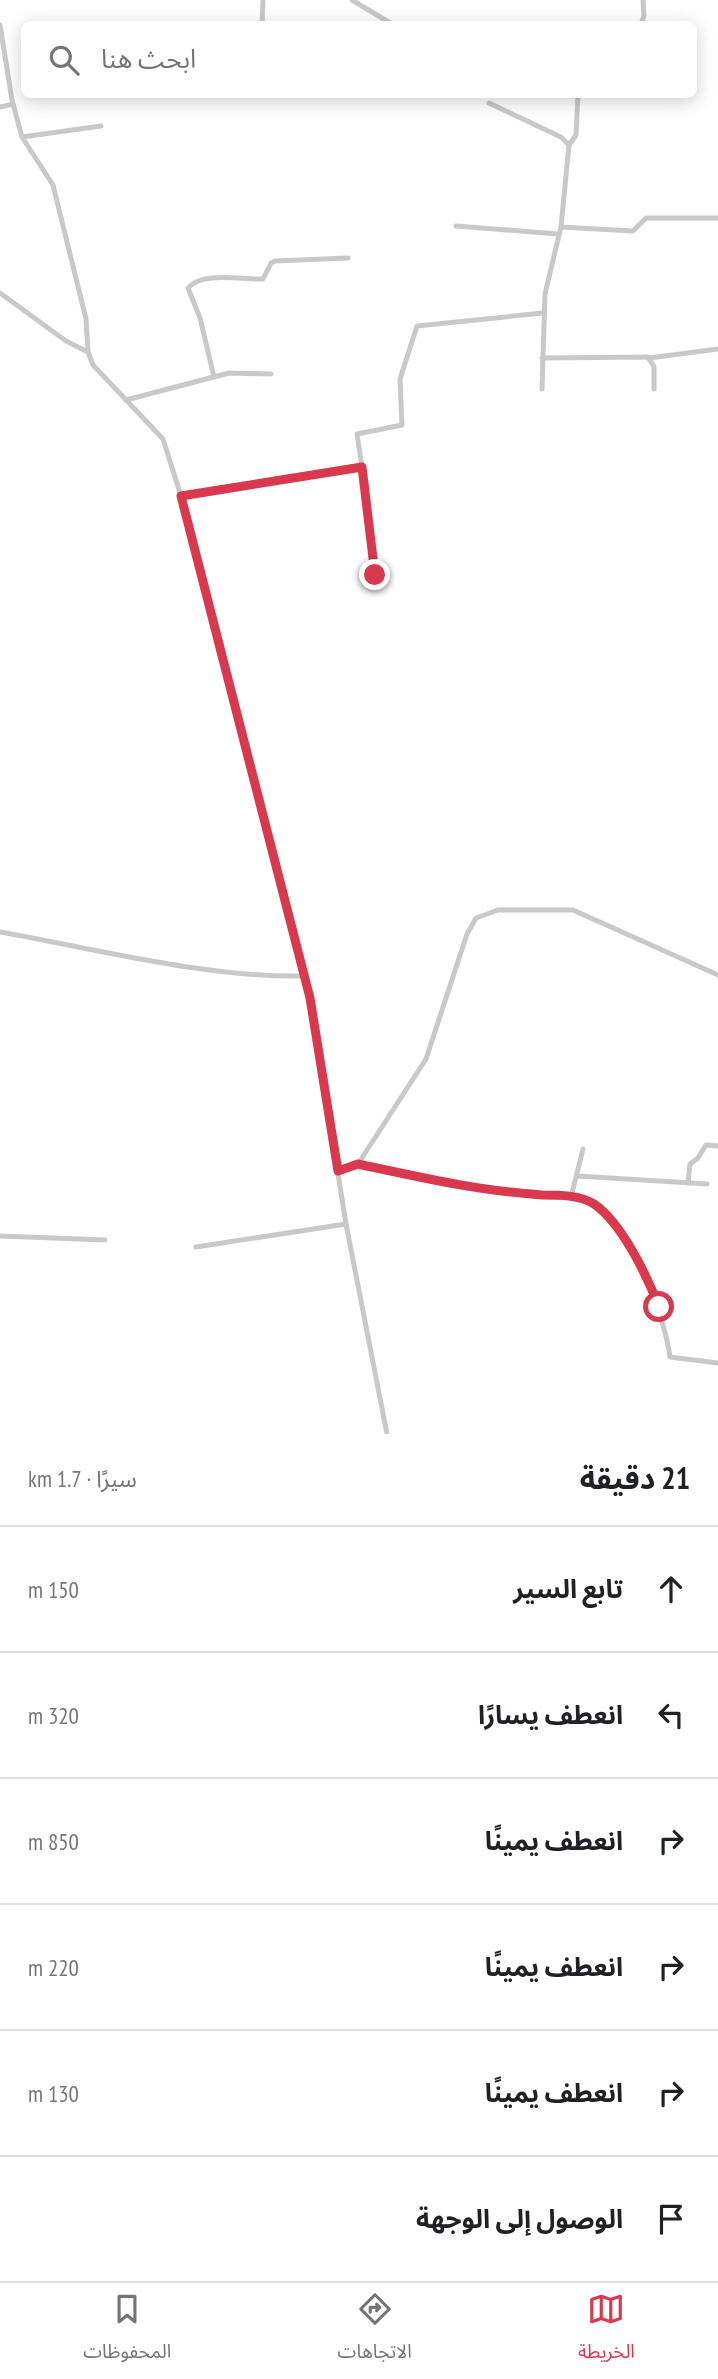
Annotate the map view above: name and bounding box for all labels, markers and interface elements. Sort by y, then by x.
search box [21,21,697,98]
icon: search [45,41,83,79]
text: ابحث هنا [101,42,196,75]
route end [359,559,390,590]
route start [643,1291,674,1322]
text: 21 دقيقة [580,1458,690,1497]
text: سيرًا · 1.7 km [28,1464,137,1493]
icon: ahead [652,1570,690,1608]
text: تابع السير [513,1572,623,1605]
text: 150 m [28,1575,79,1604]
icon: left [652,1696,690,1734]
text: انعطف يسارًا [478,1698,623,1731]
text: 320 m [28,1701,79,1730]
icon: right [652,1822,690,1860]
text: انعطف يمينًا [485,1824,623,1857]
text: 850 m [28,1827,79,1856]
icon: right [652,1948,690,1986]
text: انعطف يمينًا [485,1950,623,1983]
text: 220 m [28,1953,79,1982]
icon: right [652,2074,690,2112]
text: انعطف يمينًا [485,2076,623,2109]
text: 130 m [28,2079,79,2108]
icon: arrive [652,2200,690,2238]
text: الوصول إلى الوجهة [416,2202,623,2235]
tab: المحفوظات [83,2290,171,2372]
tab: الاتجاهات [338,2290,412,2372]
tab: الخريطة [578,2290,635,2372]

